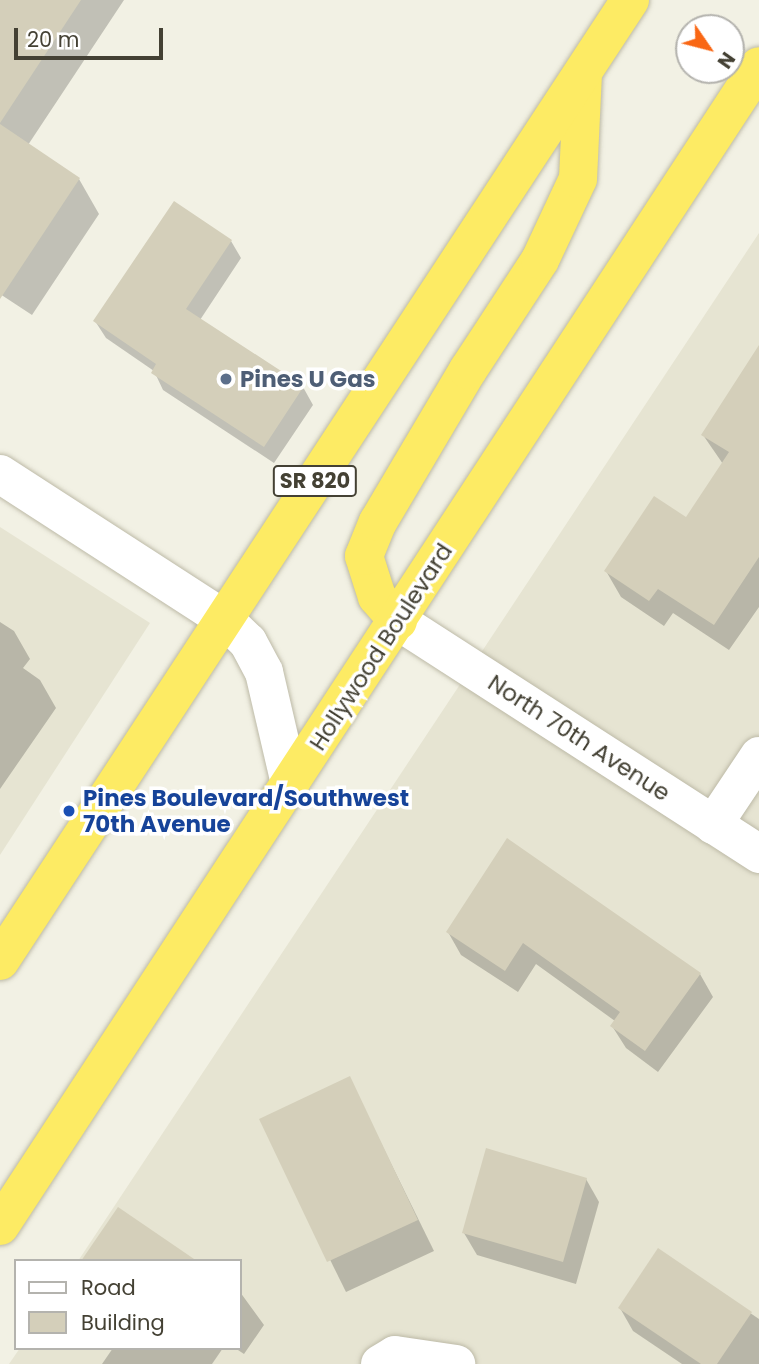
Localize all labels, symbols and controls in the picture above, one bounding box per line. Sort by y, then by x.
scale bar [18,14,166,58]
north arrow [675,14,745,84]
text: 20 m [27,25,80,54]
text: N [711,47,741,74]
place label: Pines U Gas [240,365,376,393]
marker: Pines U Gas [218,371,234,387]
road number: SR 820 [271,463,359,498]
street label: Hollywood Boulevard [304,538,458,756]
street label: North 70th Avenue [483,669,675,807]
place label: Pines Boulevard/Southwest 70th Avenue [83,784,409,838]
marker: Pines Boulevard/Southwest 70th Avenue [61,803,77,819]
legend [14,1259,242,1350]
text: Road [81,1273,136,1302]
text: Building [81,1308,165,1337]

